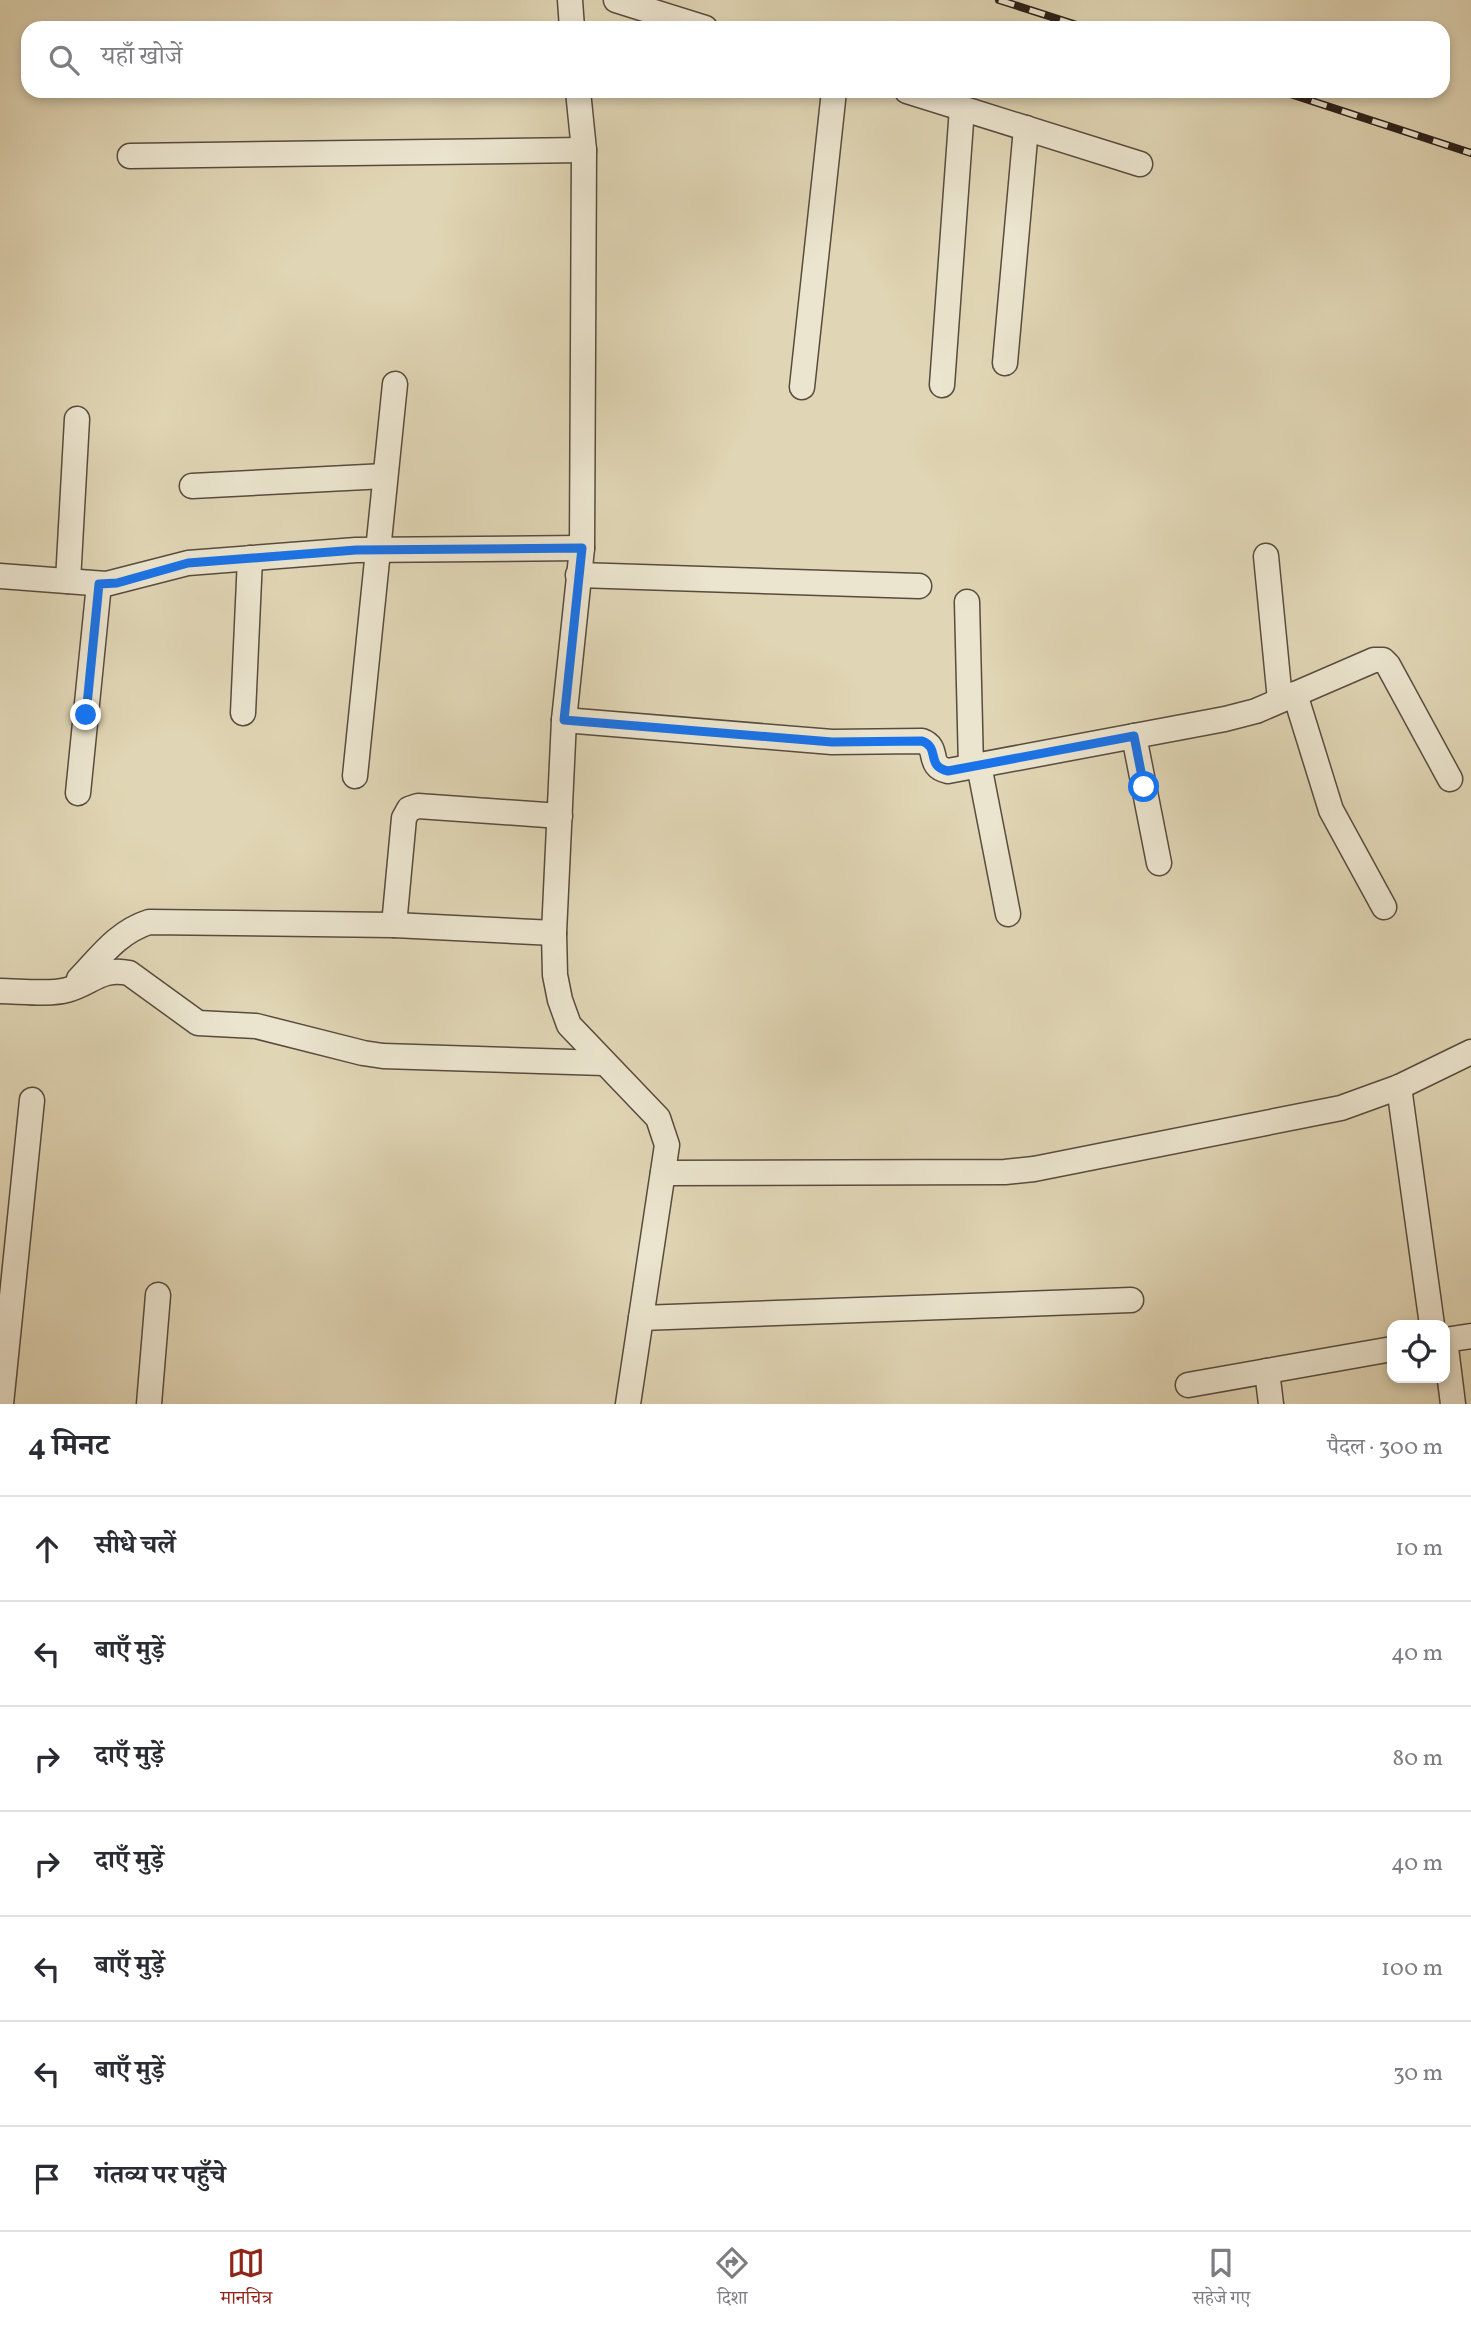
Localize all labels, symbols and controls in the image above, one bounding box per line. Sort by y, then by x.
search box [21,21,1450,98]
text: यहाँ खोजें [101,39,182,75]
icon: search [45,41,83,79]
route end [70,699,101,730]
route start [1128,771,1159,802]
map controls [1387,1320,1450,1383]
button: locate [1387,1320,1450,1383]
text: 4 मिनट [28,1426,109,1468]
text: पैदल · 300 m [1327,1432,1443,1464]
text: सीधे चलें [95,1528,176,1564]
icon: ahead [28,1530,66,1568]
text: 10 m [1395,1533,1443,1565]
text: बाएँ मुड़ें [95,1633,165,1669]
icon: left [28,1635,66,1673]
text: 40 m [1391,1638,1443,1670]
text: दाएँ मुड़ें [95,1738,164,1774]
icon: right [28,1740,66,1778]
text: 80 m [1393,1743,1443,1775]
text: दाएँ मुड़ें [95,1843,164,1879]
icon: right [28,1845,66,1883]
text: 40 m [1391,1848,1443,1880]
text: बाएँ मुड़ें [95,1948,165,1984]
icon: left [28,1950,66,1988]
text: 100 m [1381,1953,1443,1985]
text: बाएँ मुड़ें [95,2053,165,2089]
icon: left [28,2055,66,2093]
text: 30 m [1393,2058,1443,2090]
text: गंतव्य पर पहुँचे [95,2158,226,2194]
icon: arrive [28,2160,66,2198]
tab: मानचित्र [221,2244,272,2316]
tab: दिशा [713,2244,751,2316]
tab: सहेजे गए [1193,2244,1250,2316]

